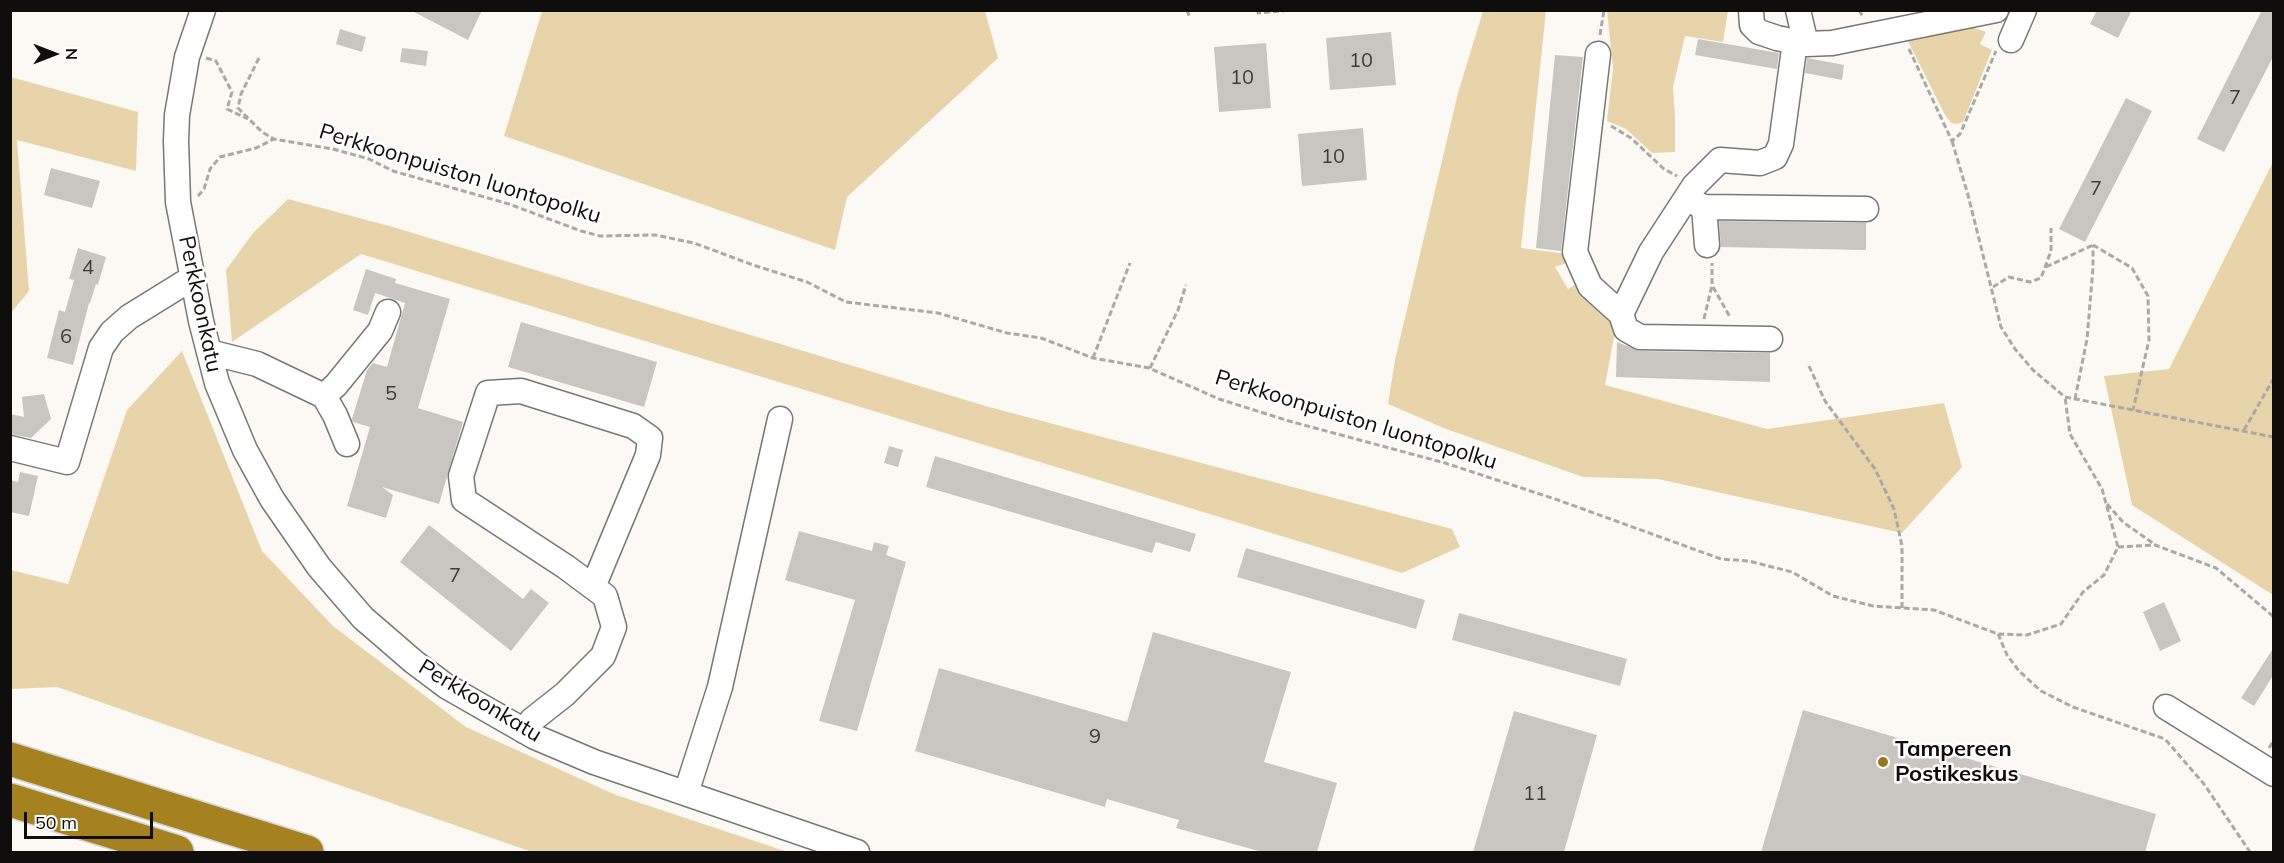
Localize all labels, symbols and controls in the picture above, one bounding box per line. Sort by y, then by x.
north arrow [24,24,84,84]
text: N [62,48,82,60]
house number: 10 [1349,49,1373,73]
house number: 10 [1230,66,1254,90]
house number: 7 [2229,86,2241,110]
street label: Perkkoonpuiston luontopolku [316,118,604,230]
house number: 10 [1321,145,1345,169]
house number: 7 [2090,177,2102,201]
street label: Perkkoonkatu [173,233,227,375]
house number: 4 [82,256,94,280]
house number: 6 [60,325,72,349]
street label: Perkkoonpuiston luontopolku [1212,364,1500,476]
house number: 5 [385,382,397,406]
house number: 7 [449,564,461,588]
street label: Perkkoonkatu [414,654,546,748]
house number: 9 [1089,725,1101,749]
place label: Tampereen Postikeskus [1895,736,2018,788]
marker: Tampereen Postikeskus [1876,755,1890,769]
house number: 11 [1523,782,1547,806]
scale bar [27,800,156,838]
text: 50 m [35,811,77,834]

